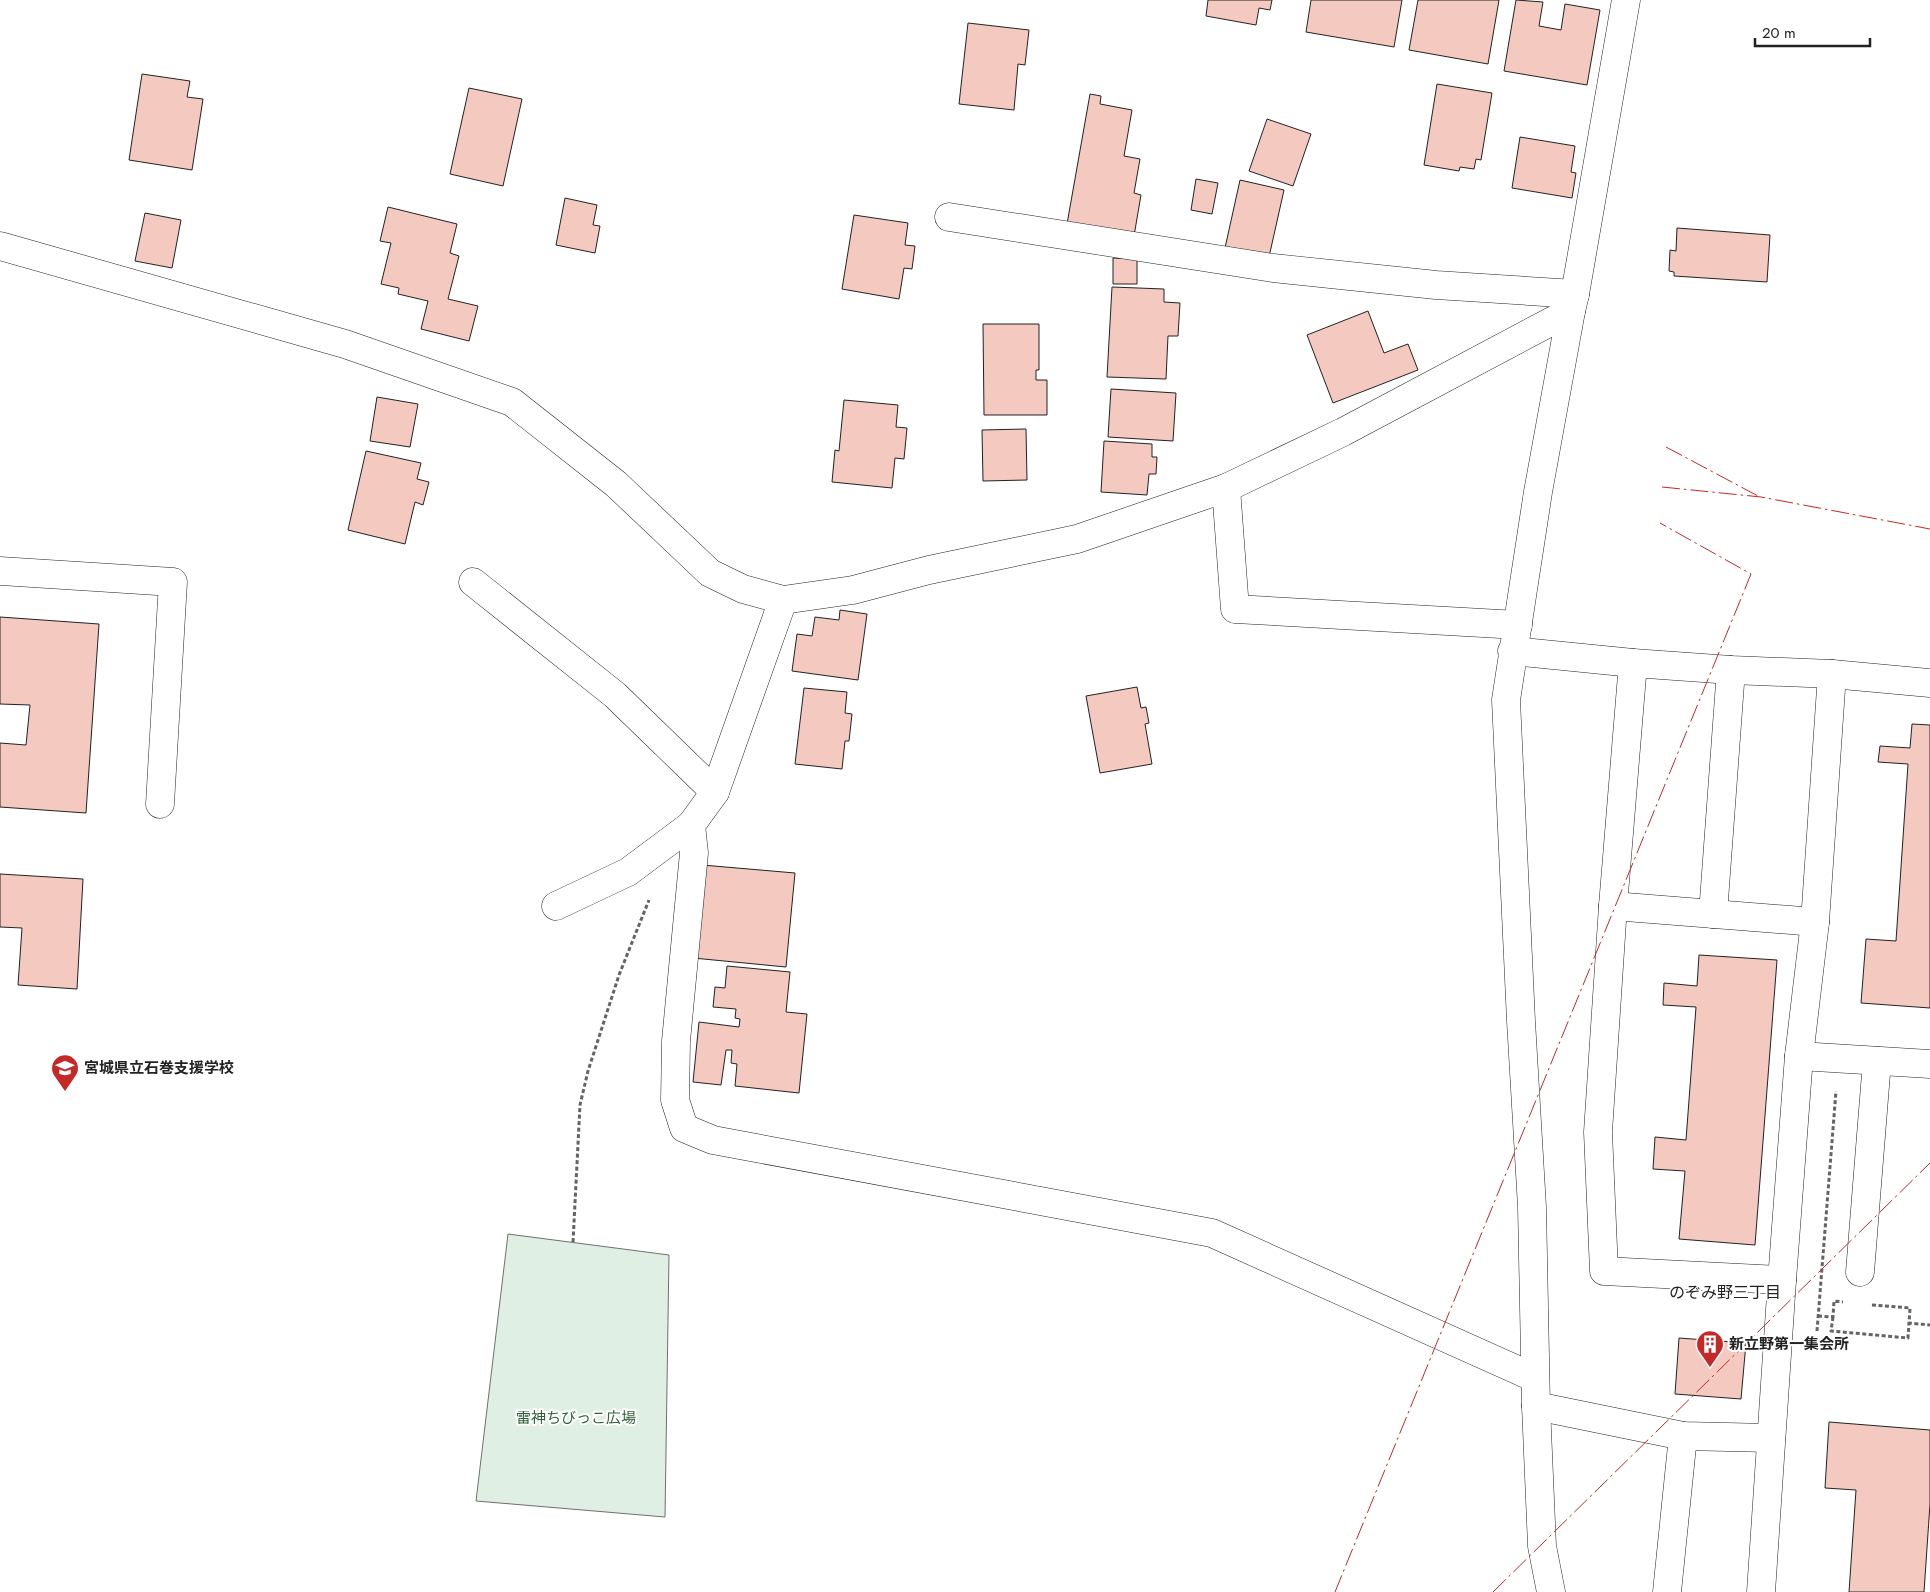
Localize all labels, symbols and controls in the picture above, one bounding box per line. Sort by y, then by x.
scale bar [1755,15,1870,47]
text: 20 m [1762,22,1796,44]
school or university icon: 宮城県立石巻支援学校 [50,1053,80,1092]
place label: 宮城県立石巻支援学校 [84,1057,234,1079]
district label: のぞみ野三丁目 [1669,1281,1781,1304]
building icon: 新立野第一集会所 [1695,1329,1725,1368]
place label: 新立野第一集会所 [1729,1333,1849,1355]
park label: 雷神ちびっこ広場 [516,1407,636,1429]

